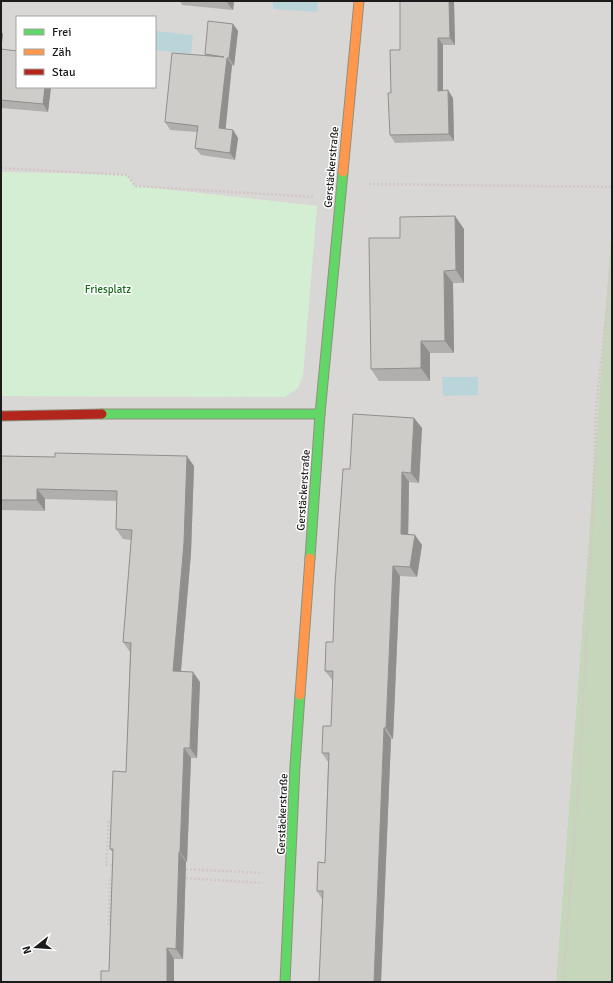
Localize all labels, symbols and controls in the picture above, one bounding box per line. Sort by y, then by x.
legend [16,16,156,88]
text: Frei [52,25,71,40]
text: Zäh [52,45,71,60]
text: Stau [52,65,76,80]
street label: Gerstäckerstraße [321,126,342,208]
park label: Friesplatz [85,283,131,296]
street label: Gerstäckerstraße [294,449,313,531]
street label: Gerstäckerstraße [275,773,290,855]
north arrow [16,927,56,967]
text: N [20,944,34,955]

